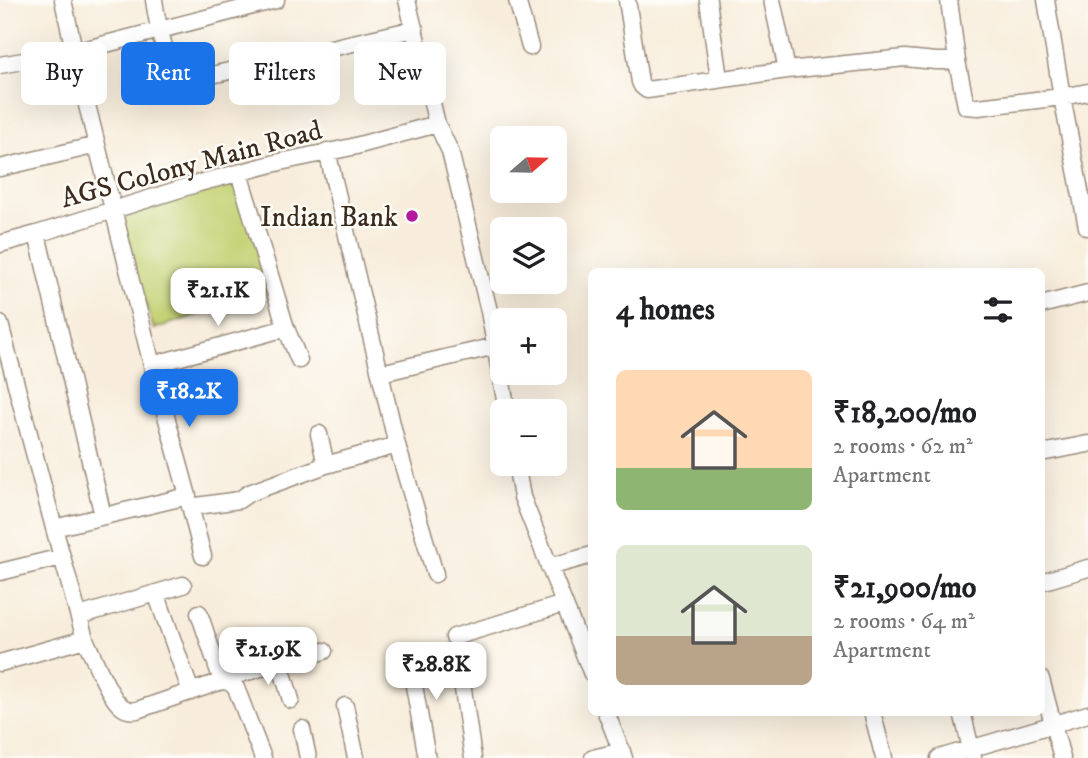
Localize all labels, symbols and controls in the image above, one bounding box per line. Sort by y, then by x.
chip: Buy [21,42,107,105]
chip: Rent [121,42,215,105]
chip: Filters [229,42,340,105]
chip: New [354,42,446,105]
street label: AGS Colony Main Road [57,113,326,216]
north arrow [490,126,567,203]
map controls [490,126,567,476]
place label: Indian Bank [260,200,398,235]
marker: Indian Bank [404,208,420,224]
button: layers [490,217,567,294]
pin: ₹21.1K [161,268,275,328]
text: ₹21.1K [187,276,249,305]
icon: filters [979,291,1017,329]
text: 4 homes [616,292,715,329]
button: + [490,308,567,385]
pin: ₹18.2K [132,370,246,429]
text: ₹18.2K [156,377,222,406]
text: ₹18,200/mo [833,395,977,432]
icon: home [672,398,756,482]
button: − [490,399,567,476]
text: 2 rooms · 62 m² [833,432,973,461]
text: Apartment [833,461,931,490]
text: ₹21,900/mo [833,570,976,607]
icon: home [672,573,756,657]
text: 2 rooms · 64 m² [833,607,975,636]
pin: ₹21.9K [211,628,325,687]
text: ₹21.9K [235,635,301,664]
text: Apartment [833,636,931,665]
pin: ₹28.8K [379,642,493,702]
text: ₹28.8K [401,650,471,679]

